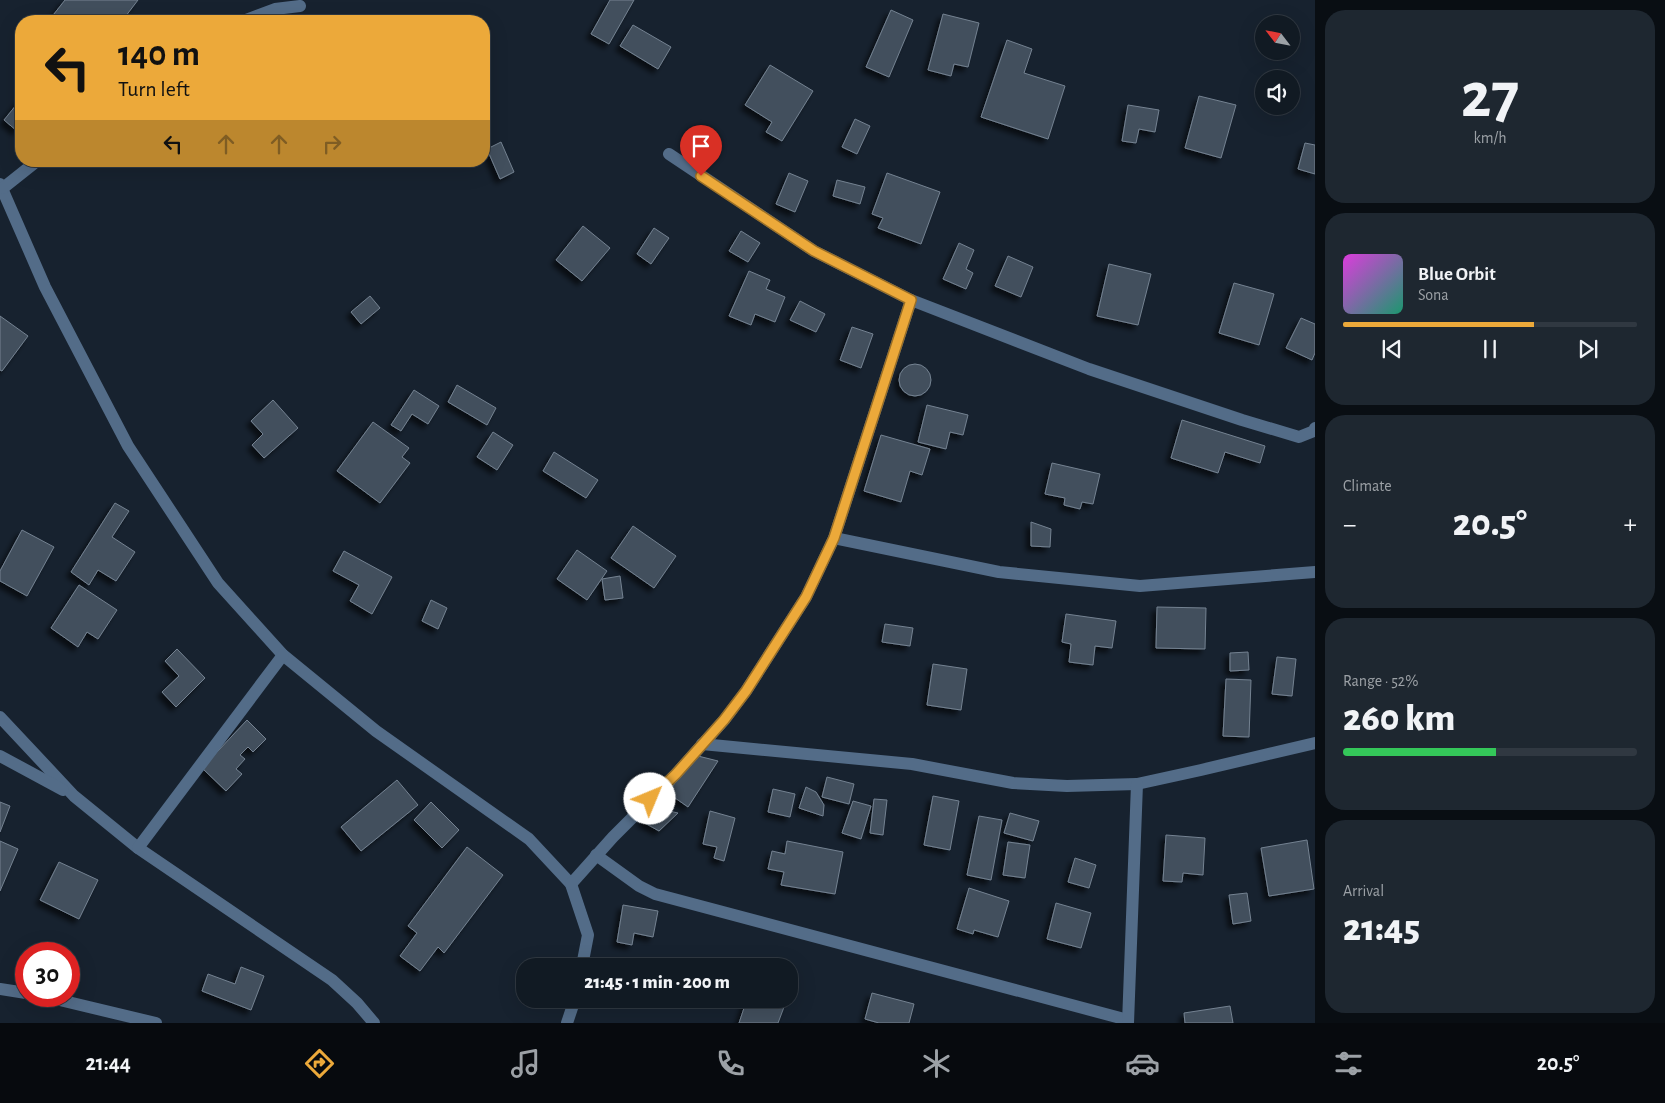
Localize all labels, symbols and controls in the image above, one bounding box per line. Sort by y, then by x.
north arrow [1255,15,1300,60]
map controls [1255,15,1300,115]
icon: left [35,35,100,100]
text: 140 m [118,37,200,72]
text: 27 [1461,64,1519,129]
button: sound [1255,70,1300,115]
text: Turn left [118,78,190,100]
pin [680,125,722,176]
icon: left [159,130,187,158]
icon: ahead [212,130,240,158]
icon: ahead [265,130,293,158]
icon: right [318,130,346,158]
text: km/h [1473,130,1507,146]
icon: arrive [687,132,715,160]
text: Blue Orbit [1418,265,1496,284]
text: Sona [1418,287,1449,303]
icon: previous [1378,335,1406,363]
icon: pause [1476,335,1504,363]
icon: next [1574,335,1602,363]
text: Climate [1343,478,1392,494]
text: 20.5° [1453,505,1527,543]
text: − [1343,511,1356,539]
text: + [1624,511,1637,539]
text: Range · 52% [1343,673,1418,689]
text: 260 km [1343,700,1455,738]
position arrow [623,772,675,824]
text: Arrival [1343,883,1384,899]
text: 21:45 [1343,910,1420,948]
speed limit sign: 30 [15,942,80,1007]
text: 21:45 · 1 min · 200 m [584,973,730,992]
icon: directions [302,1046,337,1081]
icon: music [508,1046,543,1081]
icon: phone [713,1046,748,1081]
icon: climate [919,1046,954,1081]
icon: car [1125,1046,1160,1081]
icon: filters [1331,1046,1366,1081]
text: 21:44 [85,1052,131,1074]
text: 20.5° [1537,1052,1579,1074]

